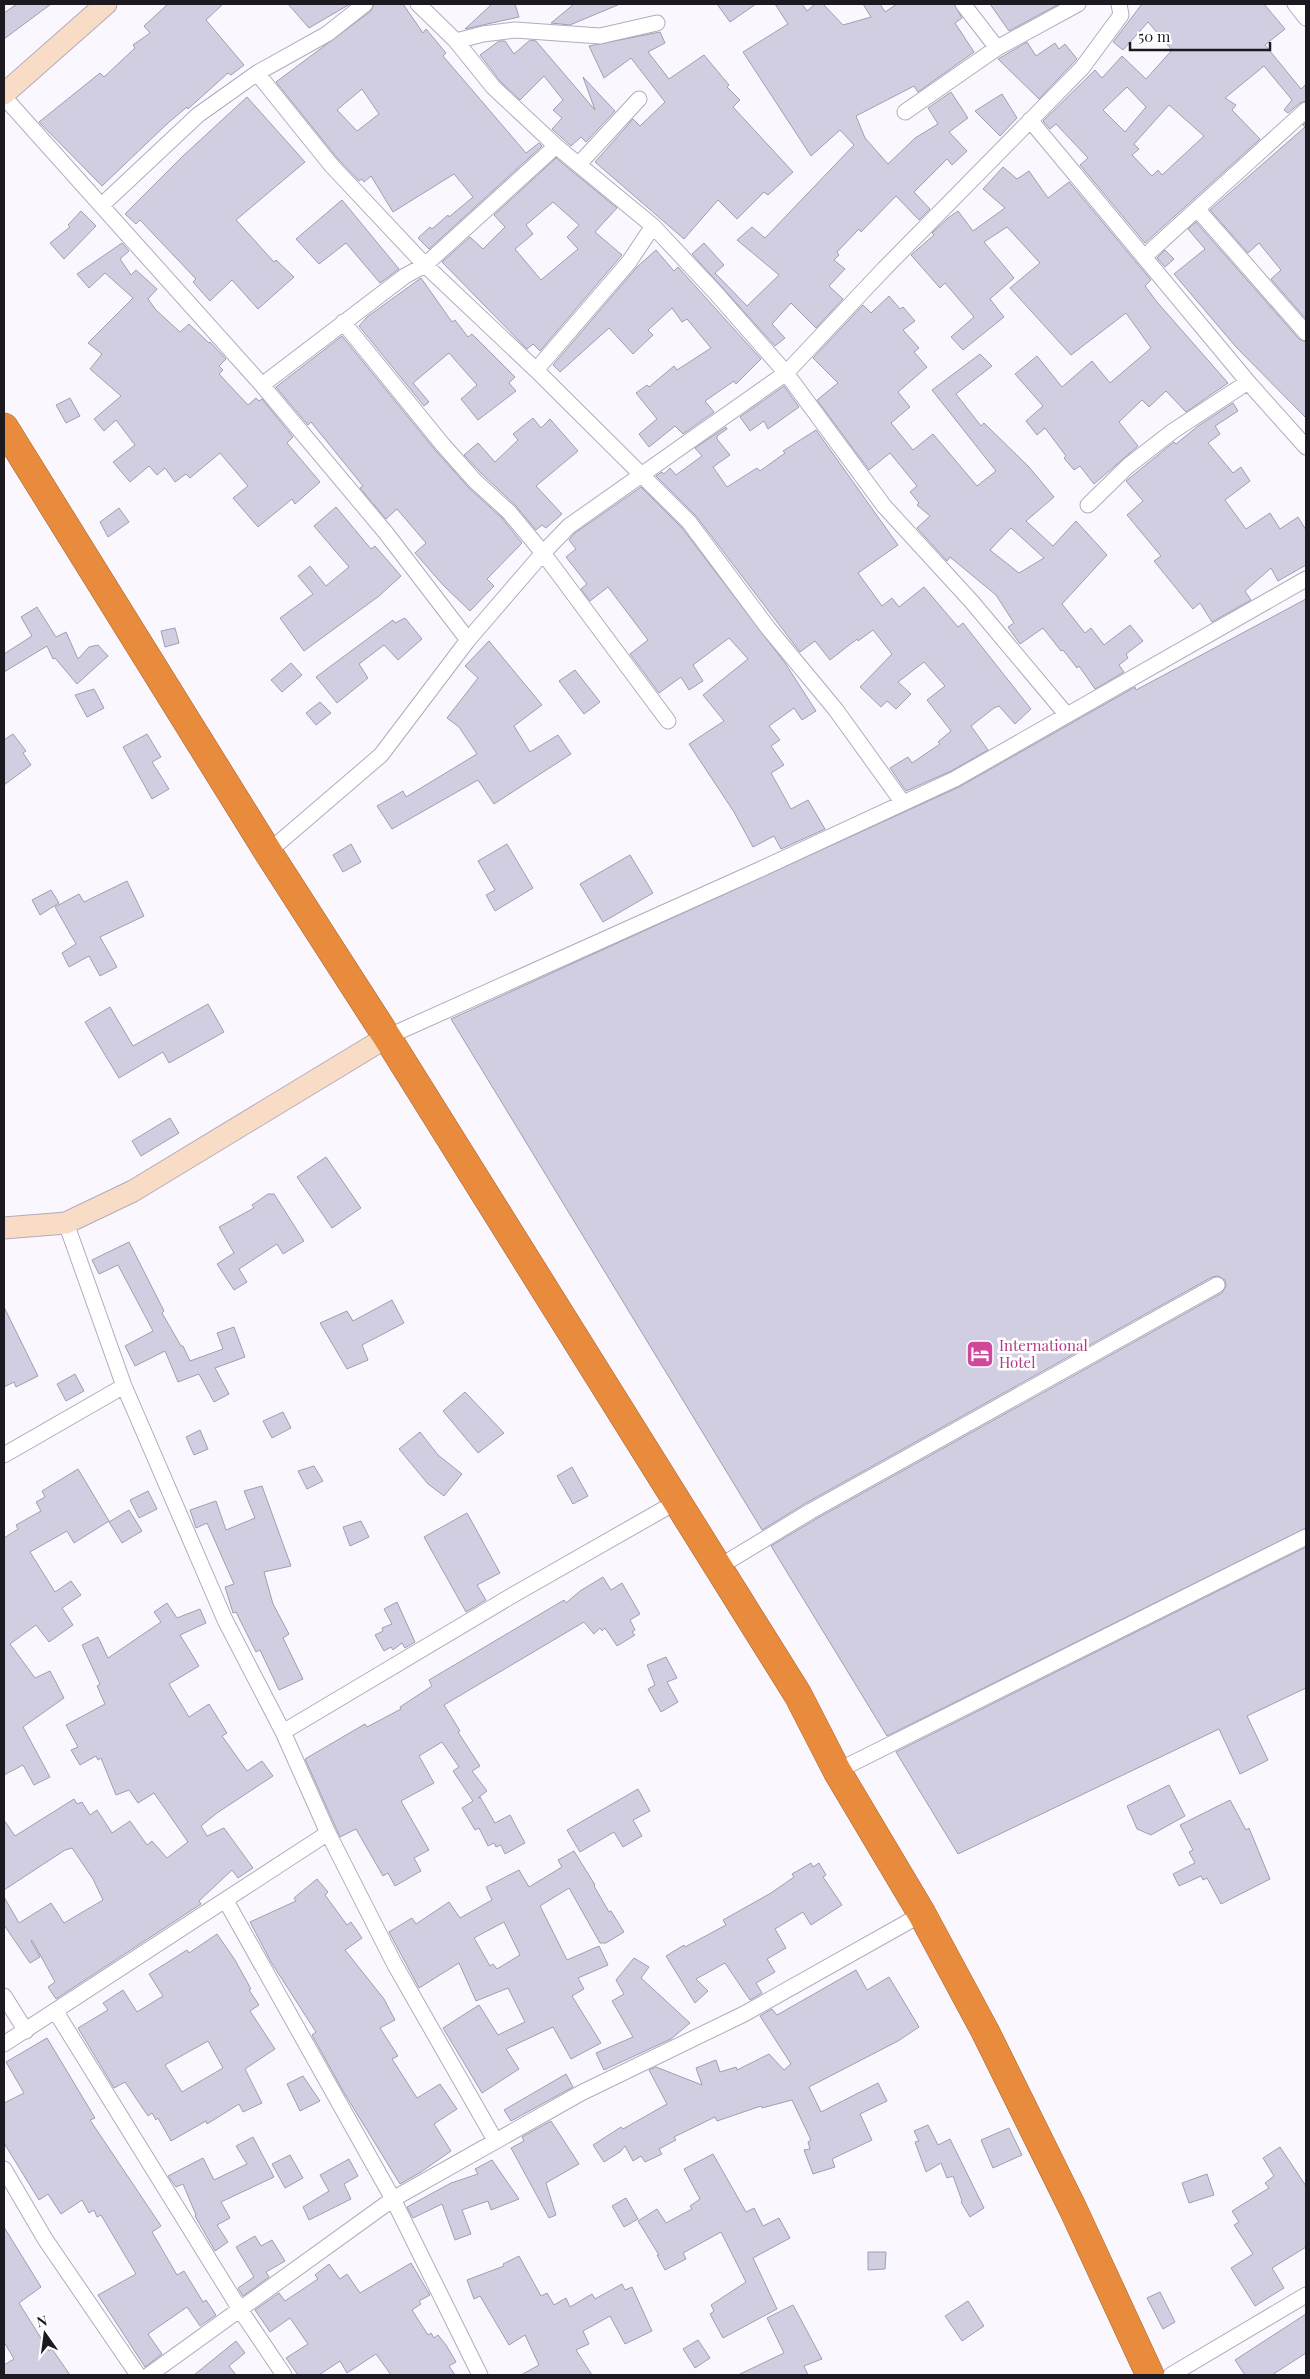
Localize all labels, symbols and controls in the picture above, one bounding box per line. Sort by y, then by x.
scale bar [1130,20,1270,52]
text: 50 m [1138,26,1171,46]
place label: International Hotel [999,1335,1088,1372]
hotel icon: International Hotel [965,1339,995,1369]
north arrow [20,2309,70,2359]
text: N [35,2310,49,2331]

